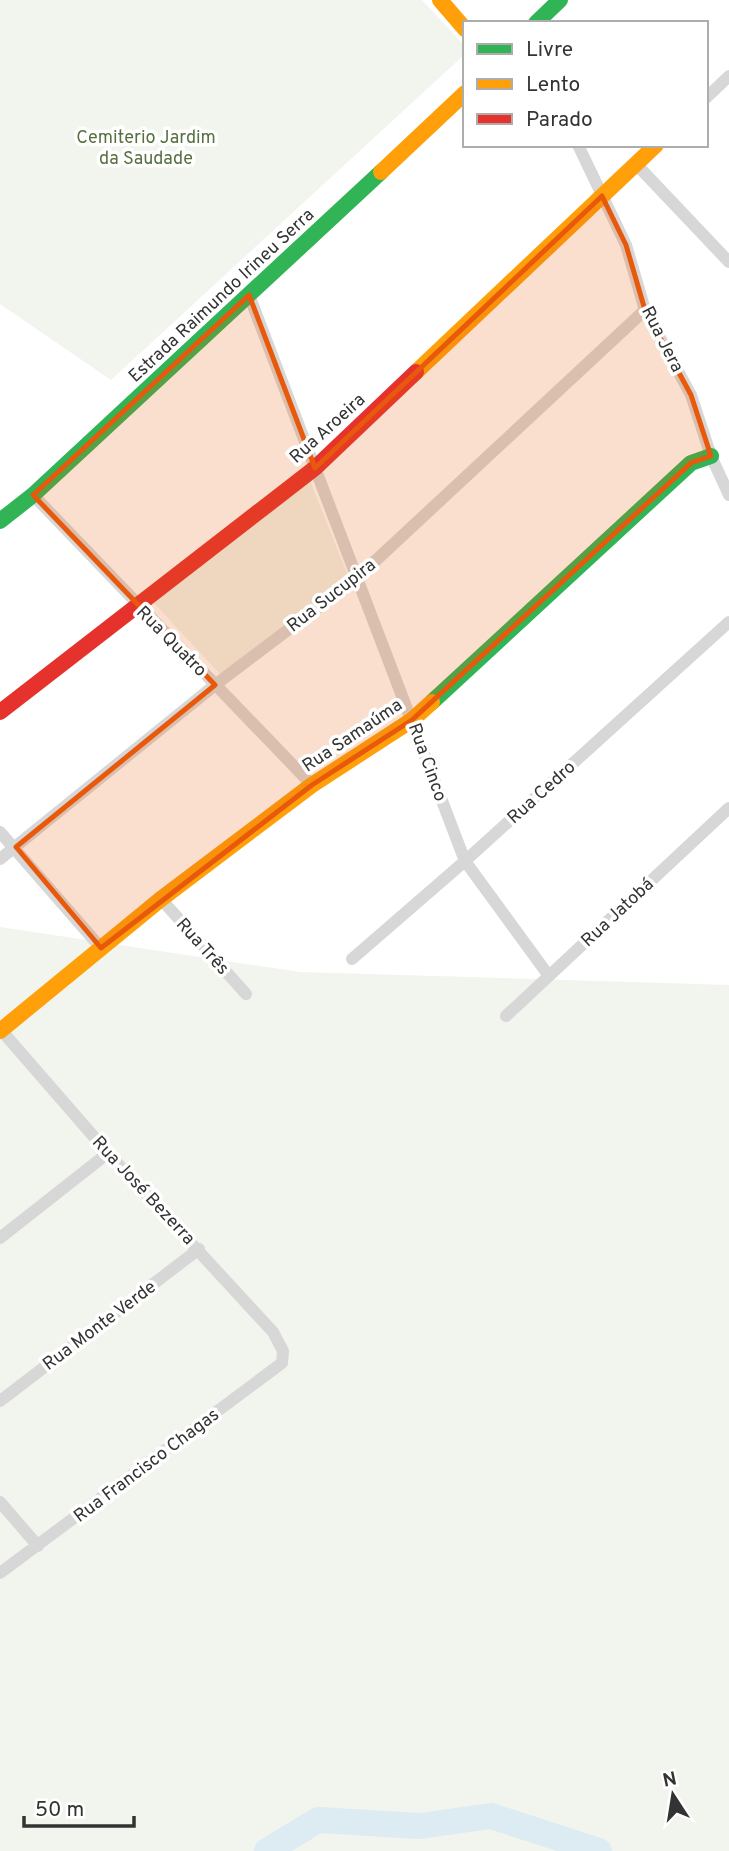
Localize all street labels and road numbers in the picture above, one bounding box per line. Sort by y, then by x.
street label: Estrada Raimundo Irineu Serra [124,204,320,388]
street label: Rua Jera [635,303,688,377]
street label: Rua Aroeira [285,389,371,469]
street label: Rua Sucupira [283,554,381,638]
street label: Rua Quatro [131,602,211,682]
street label: Rua Samaúma [298,694,407,778]
street label: Rua Cinco [402,720,451,805]
street label: Rua Cedro [503,756,581,830]
street label: Rua Jatobá [577,874,659,953]
street label: Rua Três [170,914,234,980]
street label: Rua José Bezerra [86,1132,199,1250]
street label: Rua Monte Verde [39,1276,161,1376]
street label: Rua Francisco Chagas [70,1404,224,1528]

